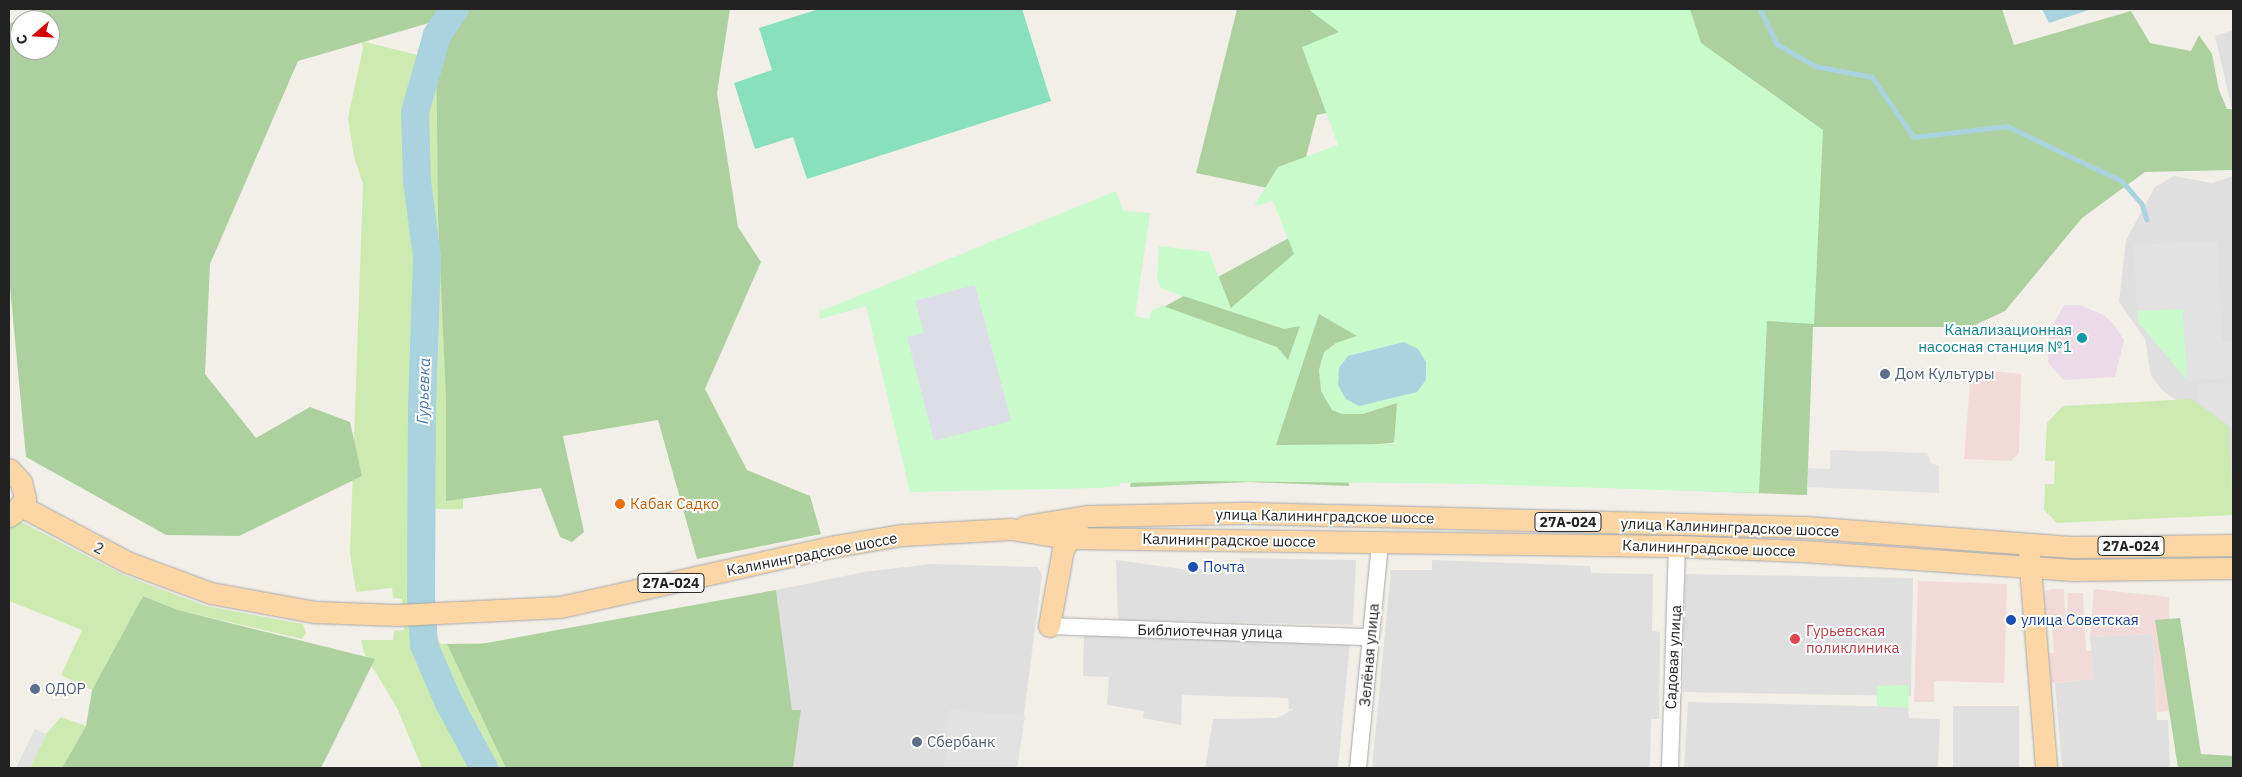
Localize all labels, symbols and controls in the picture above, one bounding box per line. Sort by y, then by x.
north arrow [10,10,60,60]
text: С [12,32,32,47]
place label: Канализационная насосная станция №1 [1918,320,2072,355]
marker: Канализационная насосная станция №1 [2076,332,2088,344]
water label: Гурьевка [412,358,434,424]
place label: Дом Культуры [1895,365,1995,383]
marker: Дом Культуры [1879,368,1891,380]
place label: Кабак Садко [630,495,719,513]
marker: Кабак Садко [614,498,626,510]
street label: улица Калининградское шоссе [1216,505,1434,527]
road number: 27А-024 [1534,511,1602,534]
street label: улица Калининградское шоссе [1620,514,1840,540]
street label: Калининградское шоссе [725,529,899,579]
street label: Калининградское шоссе [1142,529,1316,551]
road number: 27А-024 [2097,534,2165,558]
street label: Калининградское шоссе [1622,536,1796,560]
street label: 2 [91,538,107,558]
place label: Почта [1203,558,1245,576]
marker: Почта [1187,561,1199,573]
road number: 27А-024 [637,572,705,594]
street label: Зелёная улица [1356,603,1382,707]
street label: Садовая улица [1661,604,1685,710]
place label: улица Советская [2021,611,2139,629]
marker: улица Советская [2005,614,2017,626]
street label: Библиотечная улица [1137,621,1283,641]
place label: Гурьевская поликлиника [1806,621,1900,656]
marker: Гурьевская поликлиника [1788,632,1802,646]
place label: ОДОР [45,680,86,698]
marker: ОДОР [29,683,41,695]
place label: Сбербанк [927,733,995,751]
marker: Сбербанк [911,736,923,748]

